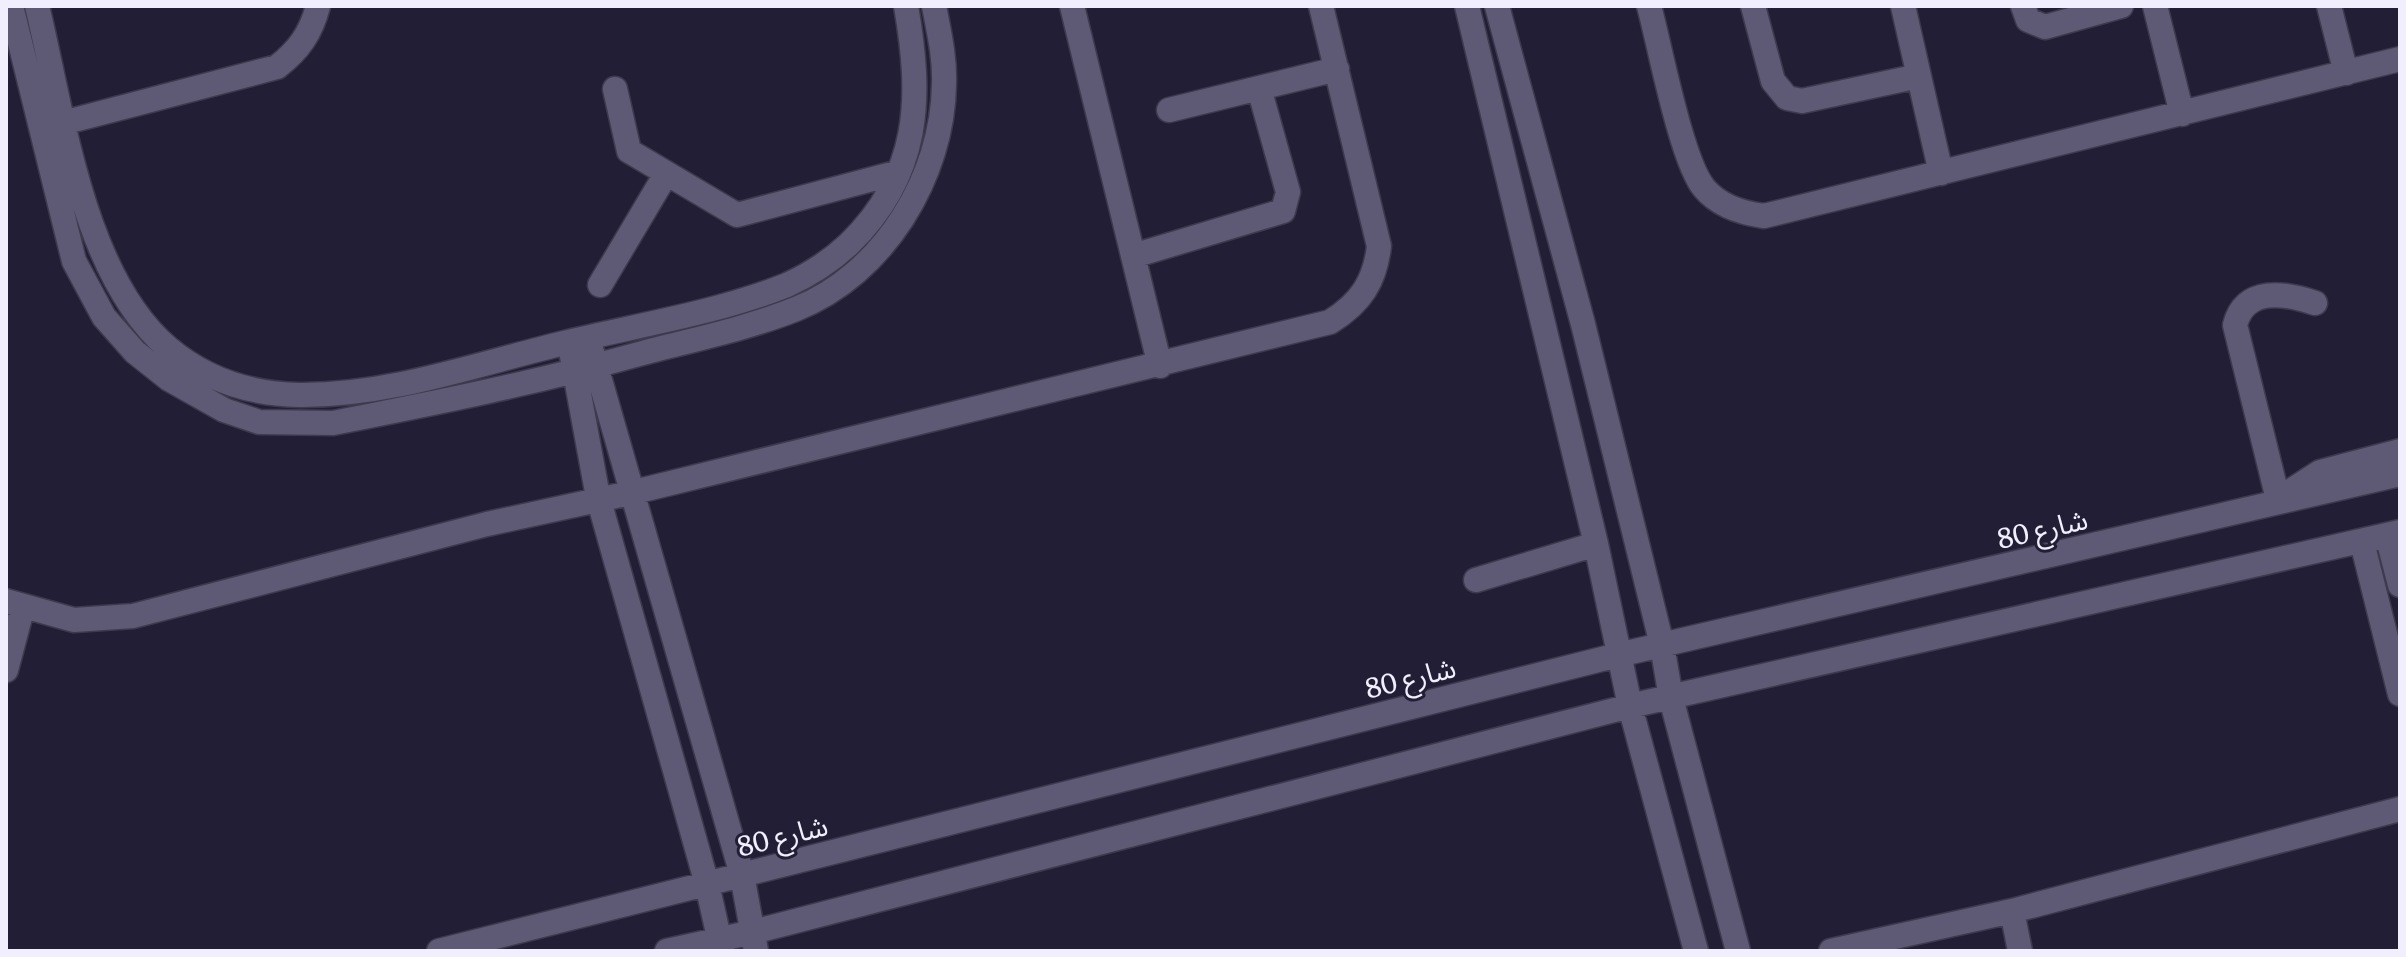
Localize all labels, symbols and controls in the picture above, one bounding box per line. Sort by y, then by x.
street label: شارع 80 [1993,496,2092,560]
street label: شارع 80 [1360,645,1460,709]
street label: شارع 80 [732,803,832,867]

